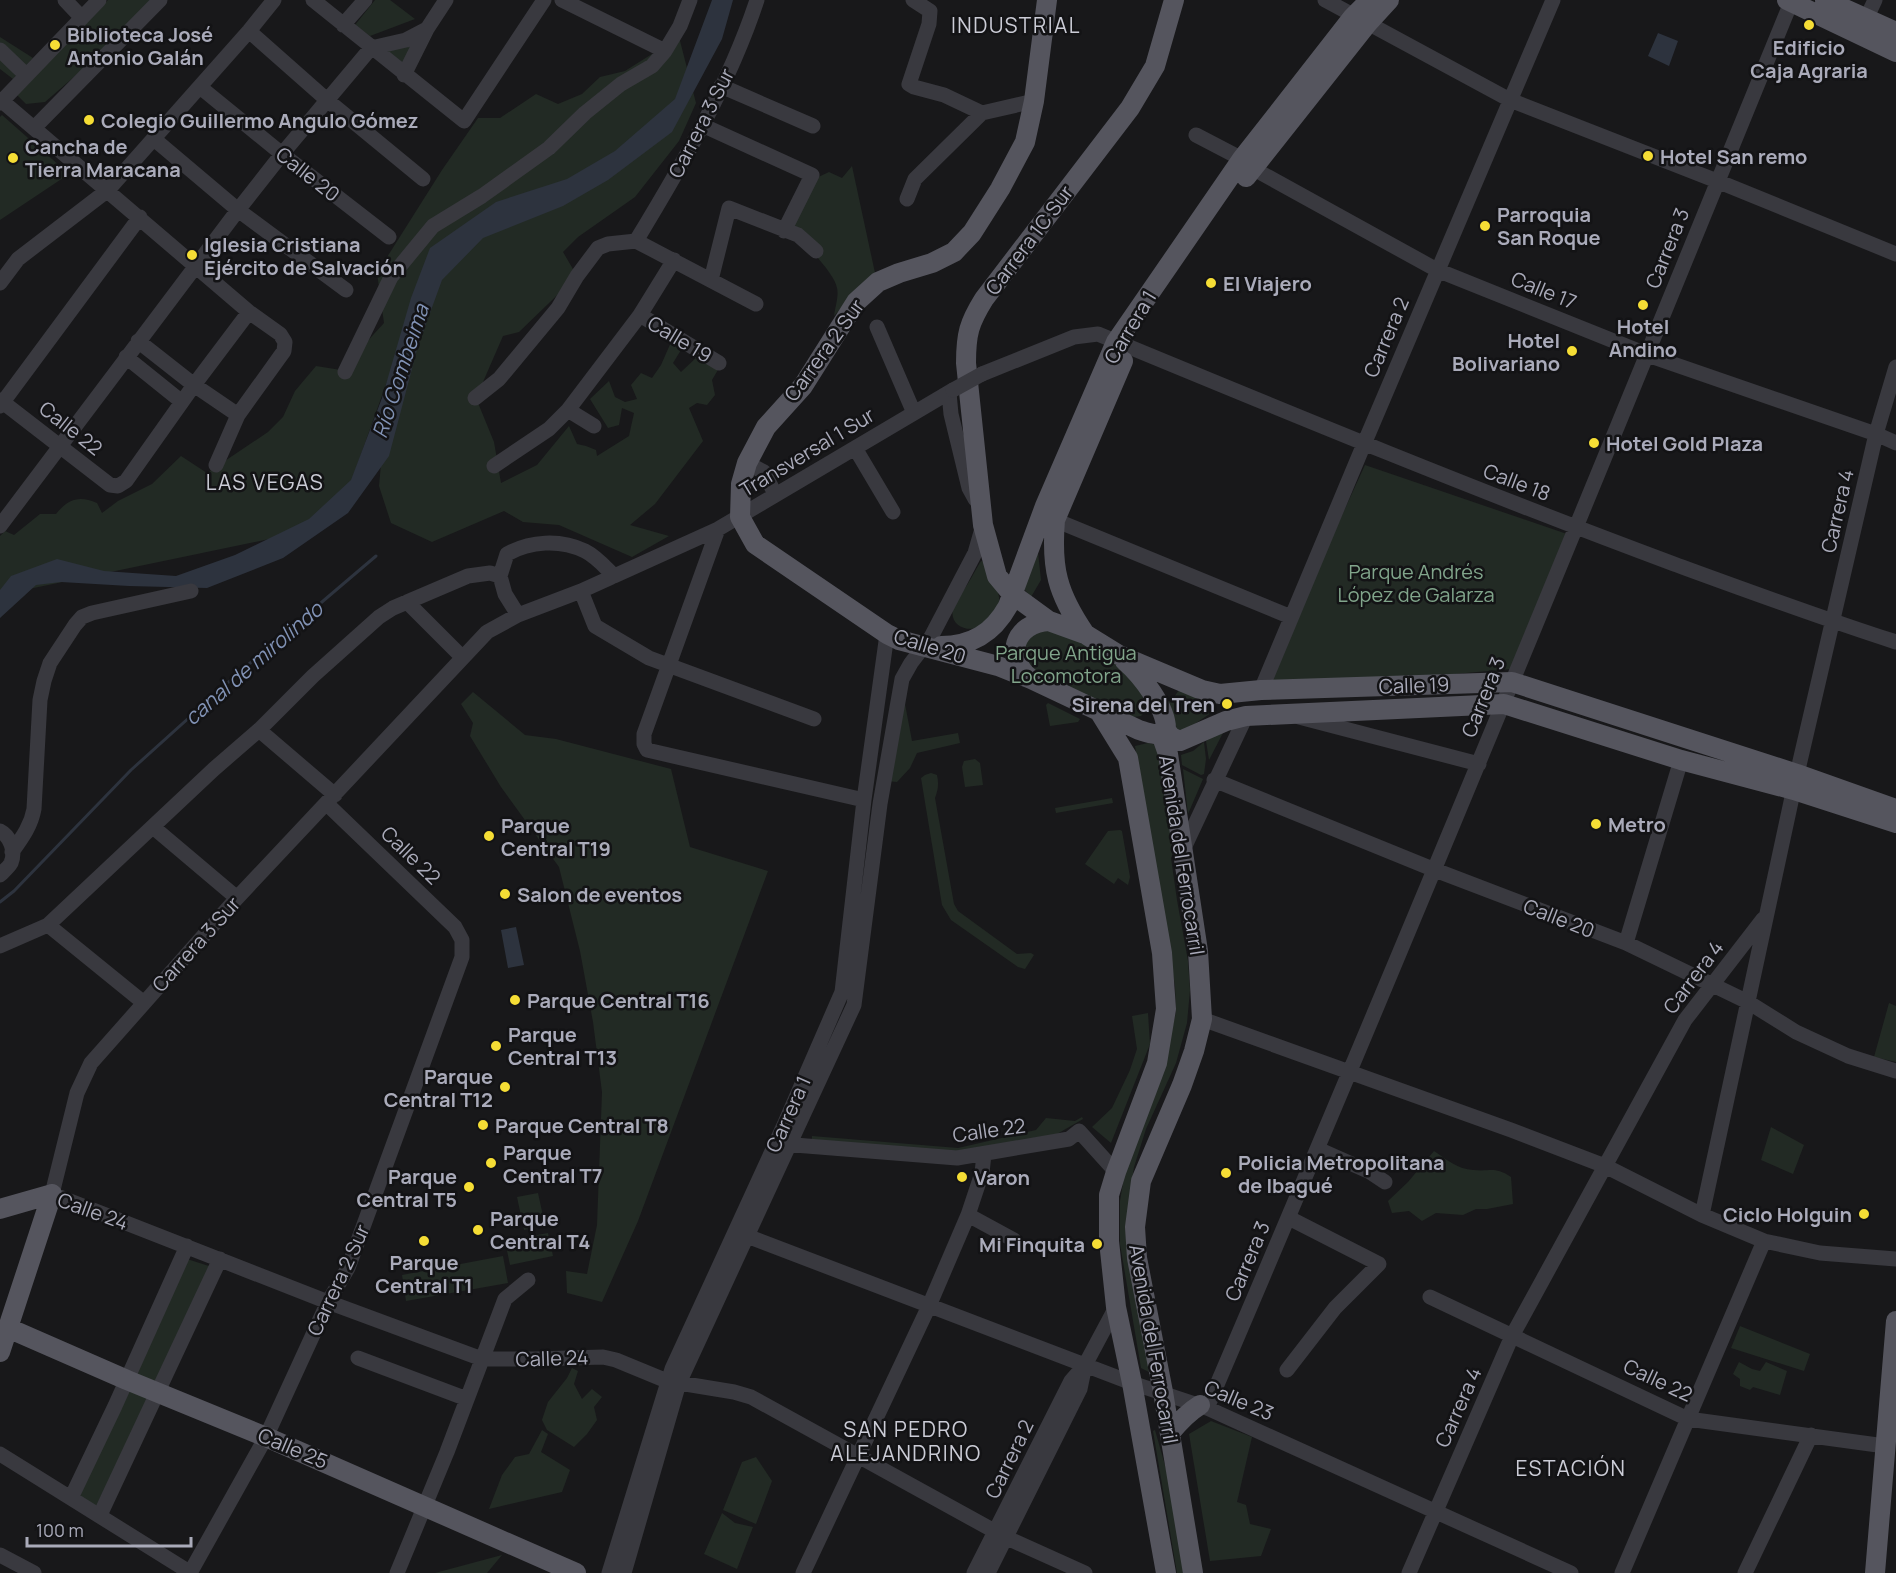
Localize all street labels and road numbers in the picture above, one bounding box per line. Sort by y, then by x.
street label: Carrera 3 Sur [662,64,740,182]
street label: Calle 20 [271,141,345,207]
street label: Carrera 1C Sur [979,180,1079,300]
street label: Carrera 3 [1639,204,1695,292]
street label: Calle 17 [1507,265,1581,315]
street label: Carrera 1 [1098,285,1162,369]
street label: Carrera 2 Sur [778,293,870,407]
street label: Carrera 2 [1357,293,1415,381]
street label: Calle 19 [643,309,717,369]
street label: Calle 22 [34,395,108,461]
street label: Transversal 1 Sur [735,401,879,503]
street label: Calle 18 [1480,457,1554,507]
street label: Carrera 4 [1814,467,1860,555]
street label: Calle 20 [891,622,969,670]
street label: Carrera 3 [1455,653,1511,741]
street label: Calle 19 [1378,670,1450,700]
street label: Avenida del Ferrocarril [1153,753,1211,957]
street label: Calle 22 [375,820,447,890]
street label: Carrera 3 Sur [146,890,246,998]
street label: Calle 20 [1520,892,1598,944]
street label: Carrera 4 [1657,935,1729,1019]
street label: Carrera 1 [759,1071,817,1157]
street label: Calle 22 [951,1112,1027,1148]
street label: Calle 24 [54,1186,132,1236]
street label: Carrera 3 [1218,1217,1276,1305]
street label: Carrera 2 Sur [300,1220,376,1340]
street label: Avenida del Ferrocarril [1123,1242,1185,1446]
street label: Calle 24 [515,1343,589,1373]
street label: Calle 22 [1619,1352,1697,1408]
street label: Carrera 4 [1428,1363,1488,1451]
street label: Calle 23 [1200,1373,1278,1427]
street label: Carrera 2 [978,1415,1040,1503]
street label: Calle 25 [254,1421,332,1475]

